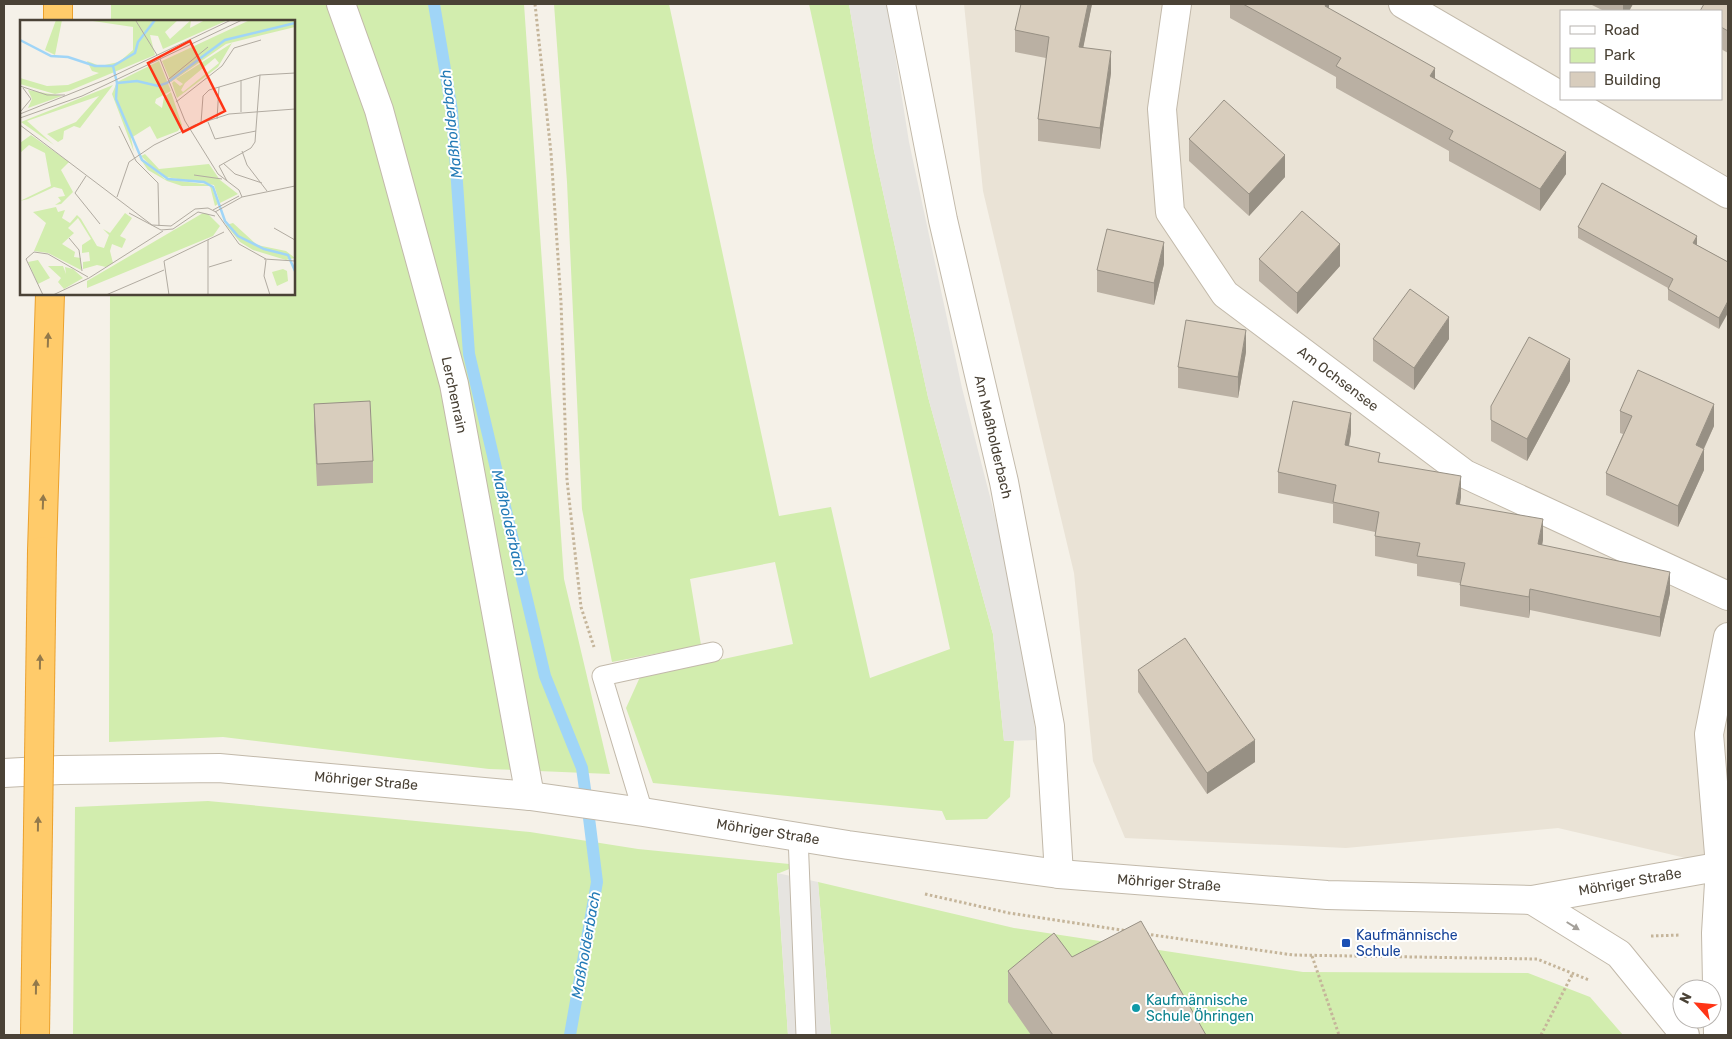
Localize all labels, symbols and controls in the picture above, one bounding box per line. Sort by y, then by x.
legend [1560,10,1722,100]
inset map [20,20,295,295]
text: Road [1604,21,1640,39]
text: Park [1604,46,1635,64]
water label: Maßholderbach [436,69,466,179]
text: Building [1604,71,1661,89]
one-way arrow [44,331,52,347]
street label: Am Ochsensee [1294,343,1382,415]
street label: Lerchenrain [438,355,470,435]
street label: Am Maßholderbach [971,374,1015,500]
water label: Maßholderbach [488,468,530,578]
one-way arrow [40,494,48,510]
one-way arrow [36,653,44,669]
street label: Möhriger Straße [313,768,419,794]
street label: Möhriger Straße [715,815,821,849]
one-way arrow [34,816,42,832]
street label: Möhriger Straße [1577,865,1683,899]
street label: Möhriger Straße [1116,871,1222,895]
water label: Maßholderbach [568,890,604,1000]
one-way arrow [1567,921,1580,930]
place label: Kaufmännische Schule [1356,927,1458,960]
marker: Kaufmännische Schule [1340,937,1352,949]
one-way arrow [32,978,40,994]
north arrow [1672,979,1722,1029]
text: N [1676,990,1696,1007]
place label: Kaufmännische Schule Öhringen [1146,992,1254,1025]
marker: Kaufmännische Schule Öhringen [1130,1002,1142,1014]

